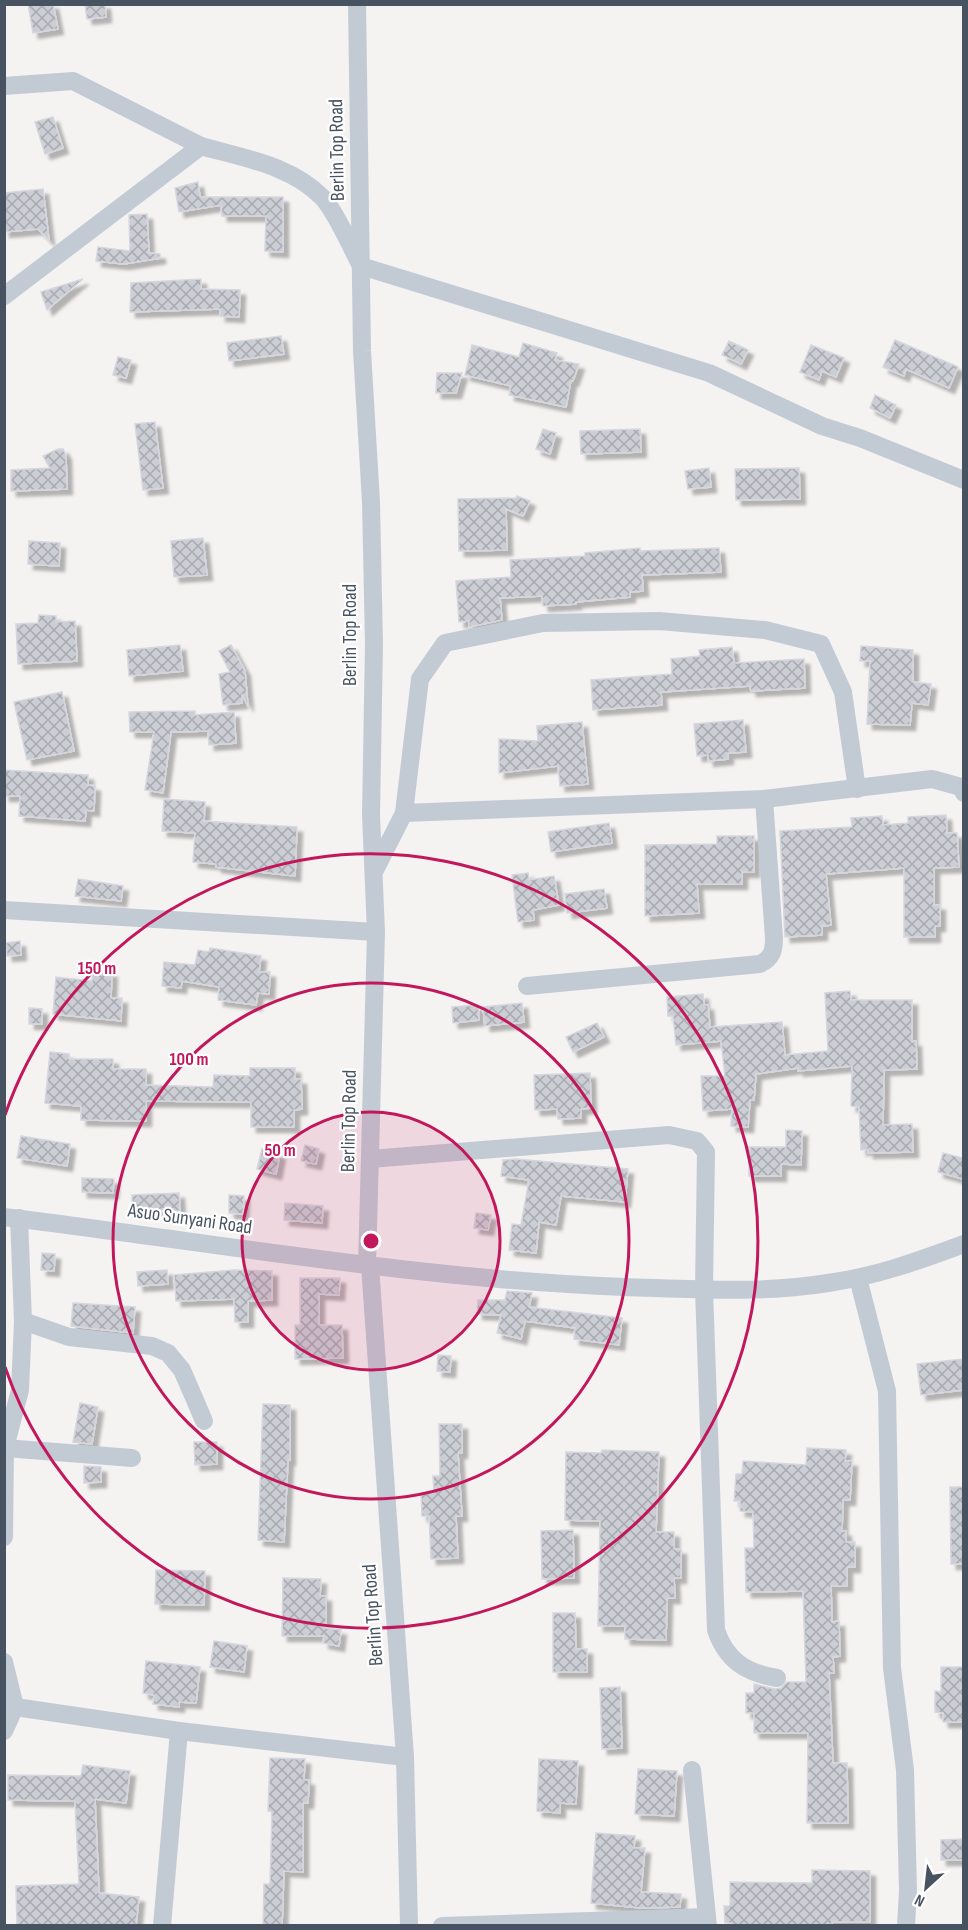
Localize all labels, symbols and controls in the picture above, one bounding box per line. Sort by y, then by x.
street label: Berlin Top Road [324,99,350,201]
street label: Berlin Top Road [338,584,362,686]
text: 150 m [78,958,116,979]
text: 100 m [170,1049,209,1070]
street label: Berlin Top Road [336,1070,362,1172]
text: 50 m [264,1140,296,1161]
street label: Asuo Sunyani Road [125,1198,254,1240]
centre of rings [361,1231,381,1251]
street label: Berlin Top Road [357,1563,389,1667]
north arrow [896,1858,956,1918]
text: N [912,1890,928,1910]

